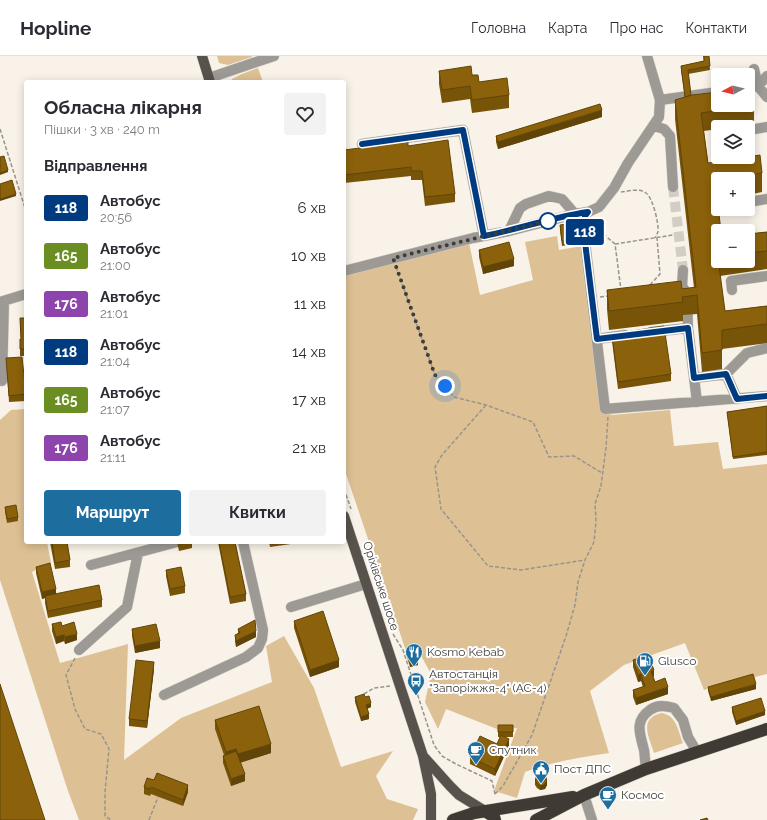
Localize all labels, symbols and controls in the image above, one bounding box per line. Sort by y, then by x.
text: Hopline [20,17,91,39]
text: Головна [471,20,526,36]
text: Карта [548,20,588,36]
text: Про нас [610,20,664,36]
text: Контакти [686,20,747,36]
north arrow [711,68,755,112]
map controls [711,68,755,268]
button: heart [284,93,326,135]
text: Обласна лікарня [44,96,202,118]
button: layers [711,120,755,164]
text: Пішки · 3 хв · 240 m [44,122,160,137]
text: Відправлення [44,157,147,175]
button: + [711,172,755,216]
text: Автобус [100,192,161,210]
text: 6 хв [298,199,326,217]
text: 118 [55,200,77,216]
text: 20:56 [100,210,132,225]
unlabelled marker [539,212,557,230]
line badge: 118 [562,219,608,245]
text: 118 [574,224,596,240]
button: − [711,224,755,268]
text: Автобус [100,240,161,258]
text: 10 хв [291,247,326,265]
text: 165 [54,248,78,264]
text: 21:00 [100,258,131,273]
text: Автобус [100,288,161,306]
text: 11 хв [294,295,326,313]
text: 176 [54,296,78,312]
text: 21:01 [100,306,128,321]
text: Автобус [100,336,161,354]
text: 14 хв [292,343,326,361]
text: 118 [55,344,77,360]
text: 21:04 [100,354,130,369]
your location [435,376,455,396]
text: Автобус [100,384,161,402]
text: 17 хв [292,391,326,409]
text: 165 [54,392,78,408]
text: 21:07 [100,402,130,417]
text: Автобус [100,432,161,450]
text: 21 хв [292,439,326,457]
text: 176 [54,440,78,456]
text: 21:11 [100,450,126,465]
button: Маршрут [44,490,181,536]
button: Квитки [189,490,326,536]
street label: Оріхівське шосе [360,540,402,632]
restaurant icon: Kosmo Kebab [404,642,424,667]
place label: Kosmo Kebab [427,645,504,659]
fuel station icon: Glusco [635,651,655,676]
place label: Glusco [658,654,696,668]
place label: Автостанція "Запоріжжя-4" (АС-4) [429,667,547,695]
bus stop icon: Автостанція "Запоріжжя-4" (АС-4) [406,671,426,696]
cafe icon: Спутник [466,740,486,765]
place label: Спутник [489,743,537,757]
public building icon: Пост ДПС [531,759,551,784]
place label: Пост ДПС [554,762,611,776]
cafe icon: Космос [598,785,618,810]
place label: Космос [621,788,665,802]

